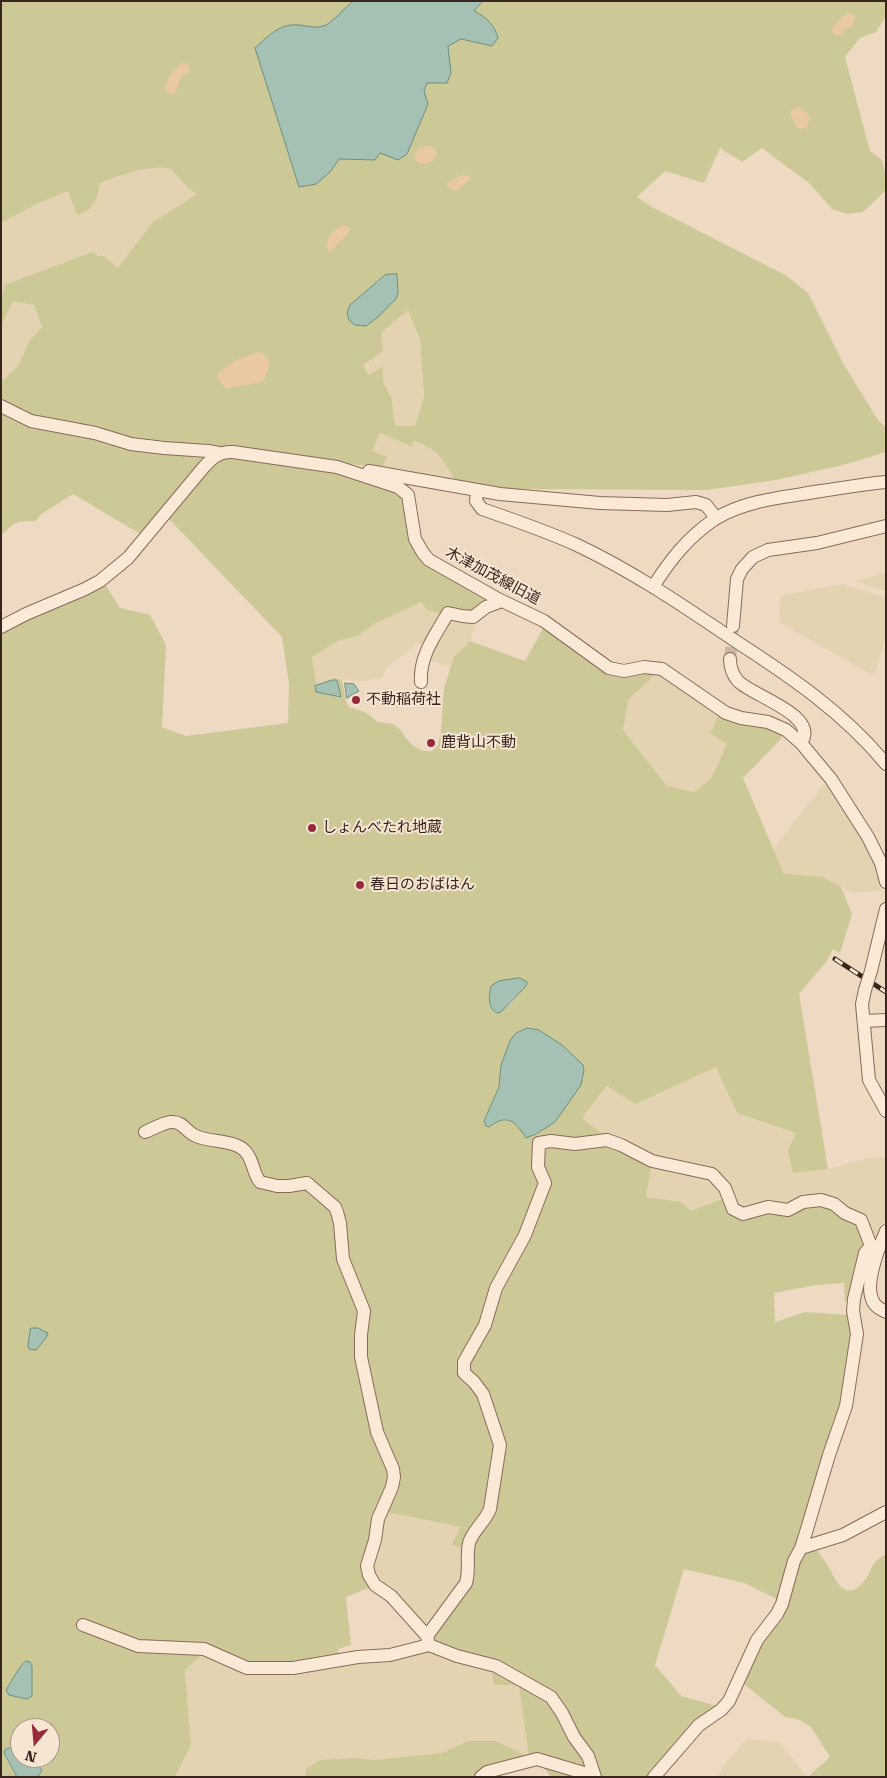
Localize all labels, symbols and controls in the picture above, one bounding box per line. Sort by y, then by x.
street label: 木津加茂線旧道 [442,543,544,609]
place label: 不動稲荷社 [366,691,441,709]
marker: 不動稲荷社 [350,694,362,706]
place label: 鹿背山不動 [441,734,516,752]
marker: 鹿背山不動 [425,737,437,749]
place label: しょんべたれ地蔵 [322,819,442,837]
marker: しょんべたれ地蔵 [306,822,318,834]
place label: 春日のおばはん [370,876,475,894]
marker: 春日のおばはん [354,879,366,891]
north arrow [10,1718,60,1768]
text: N [23,1747,38,1766]

